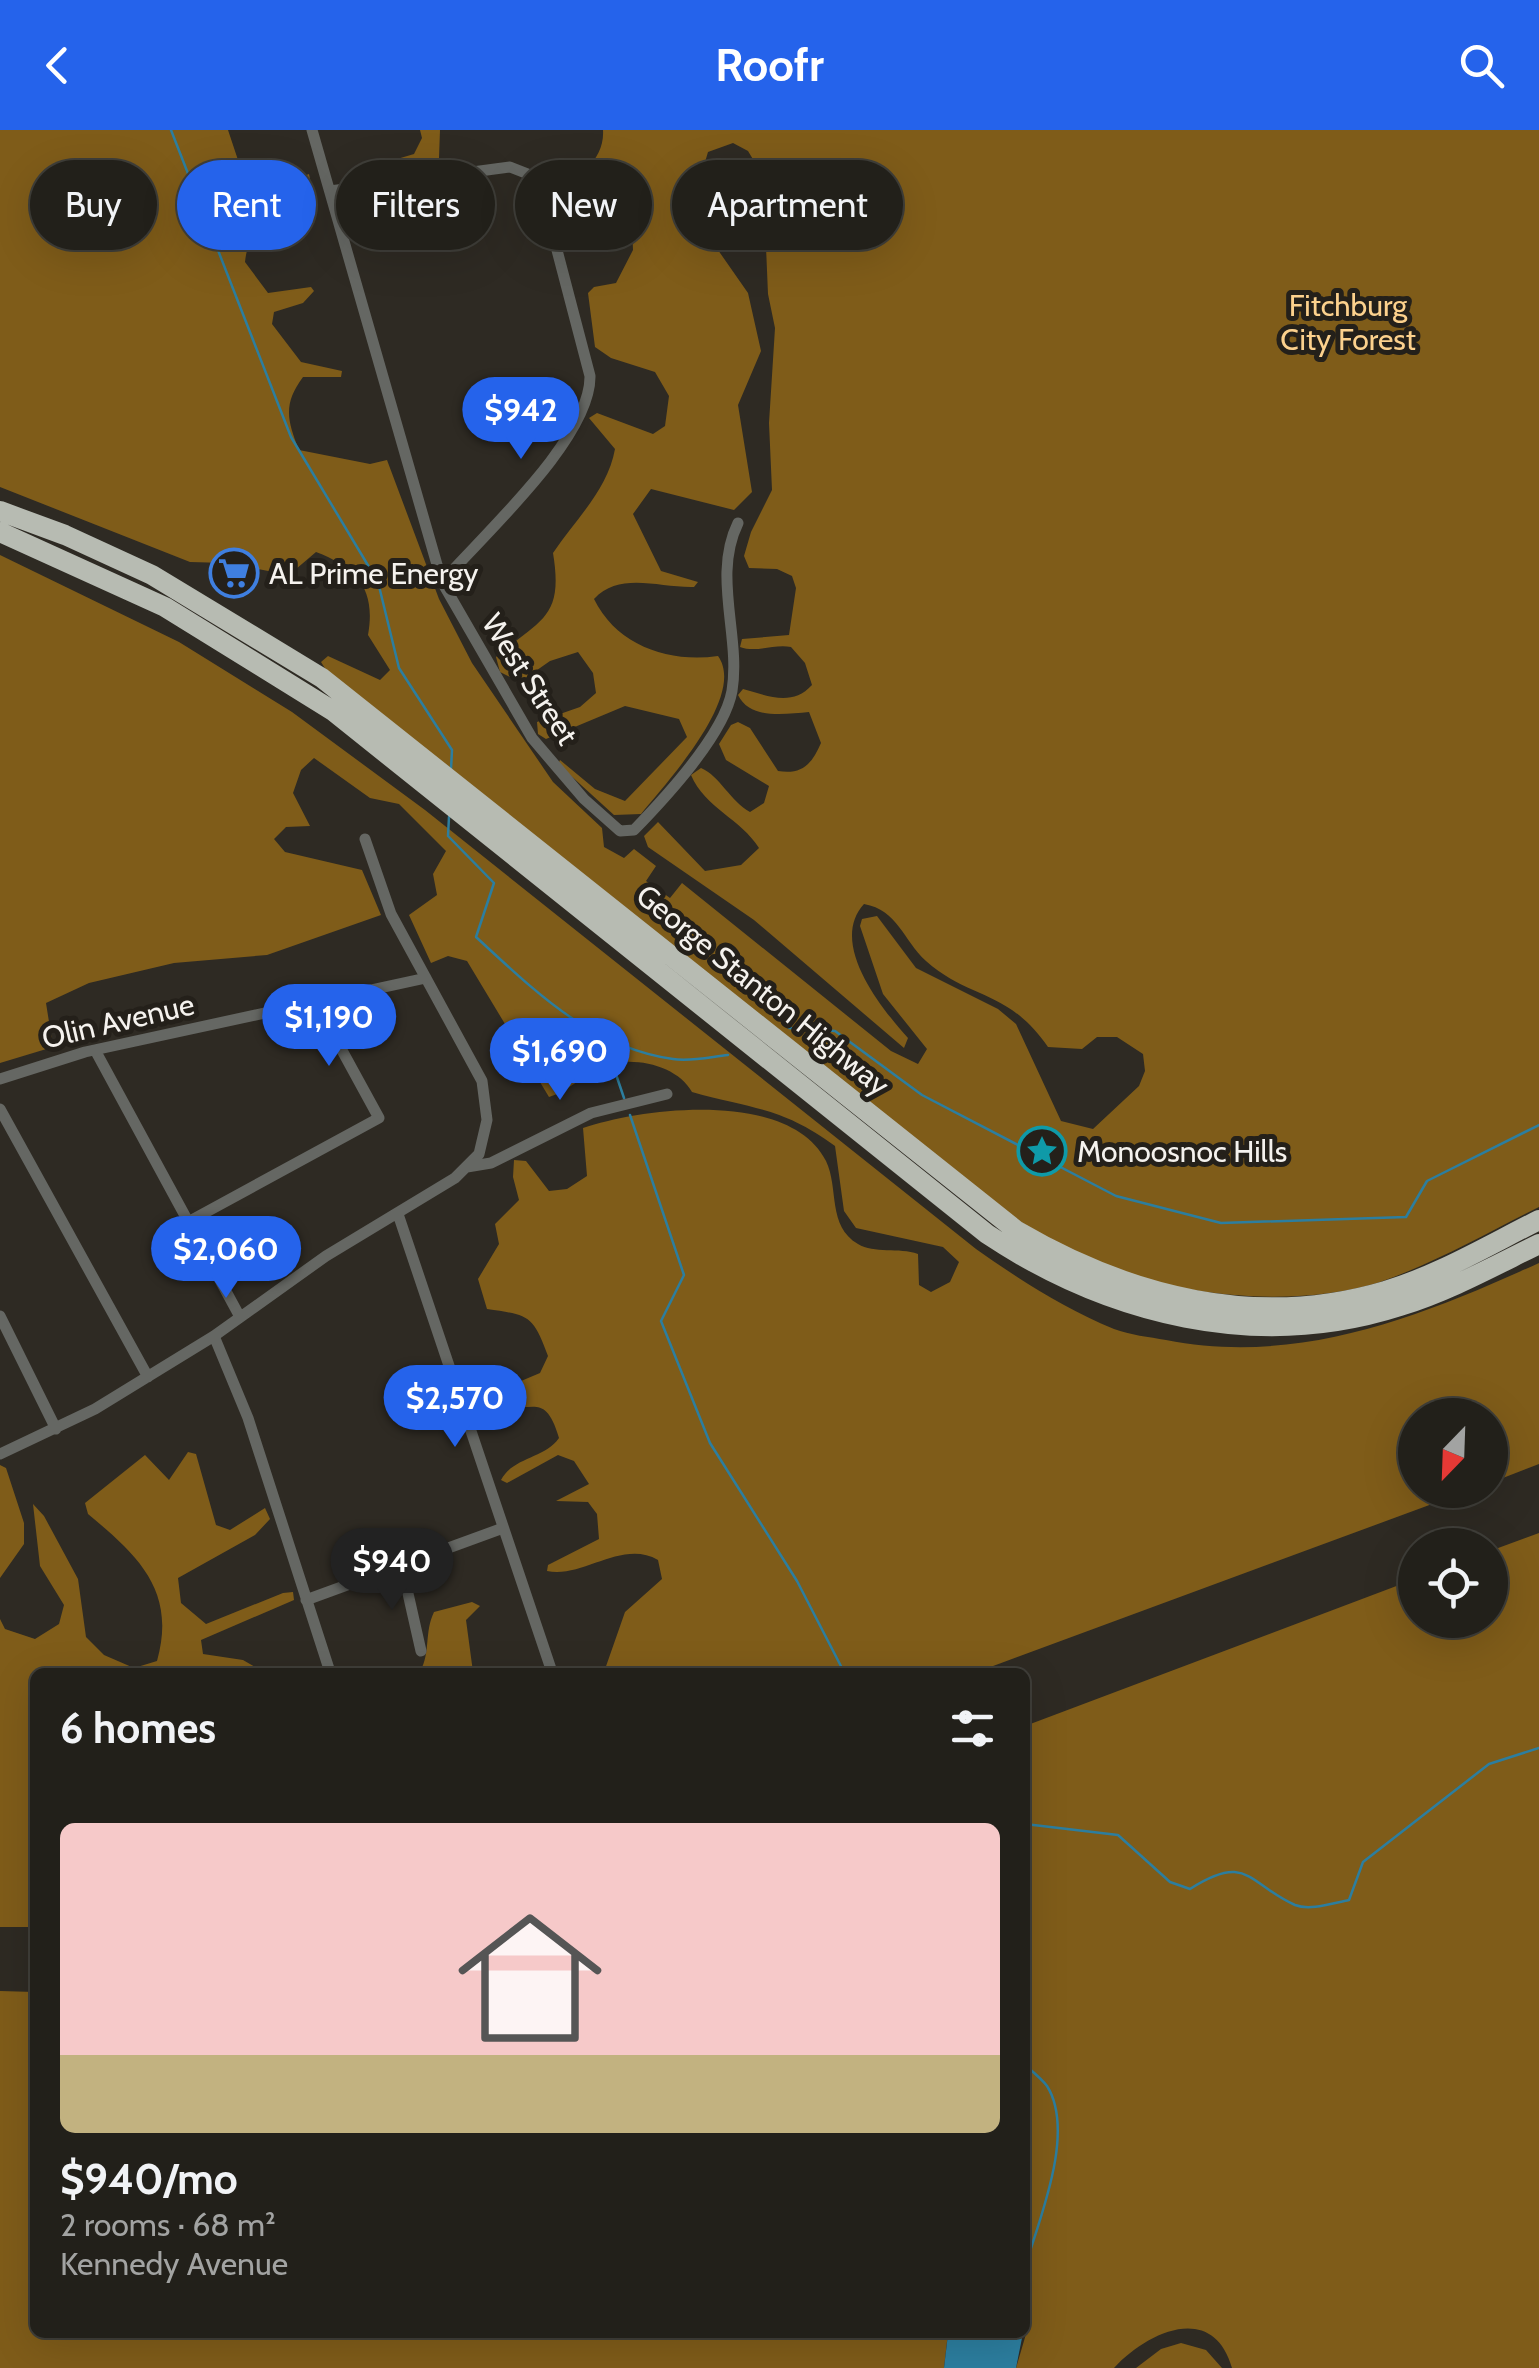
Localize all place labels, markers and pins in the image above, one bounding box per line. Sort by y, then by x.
pin: $942 [462,377,580,462]
supermarket icon: AL Prime Energy [208,547,260,599]
place label: AL Prime Energy [269,555,478,592]
pin: $1,190 [248,984,410,1069]
pin: $1,690 [479,1018,641,1103]
place icon: Monoosnoc Hills [1016,1125,1068,1177]
place label: Monoosnoc Hills [1077,1133,1287,1170]
pin: $2,060 [145,1216,307,1301]
pin: $2,570 [374,1365,536,1450]
pin: $940 [333,1528,451,1613]

